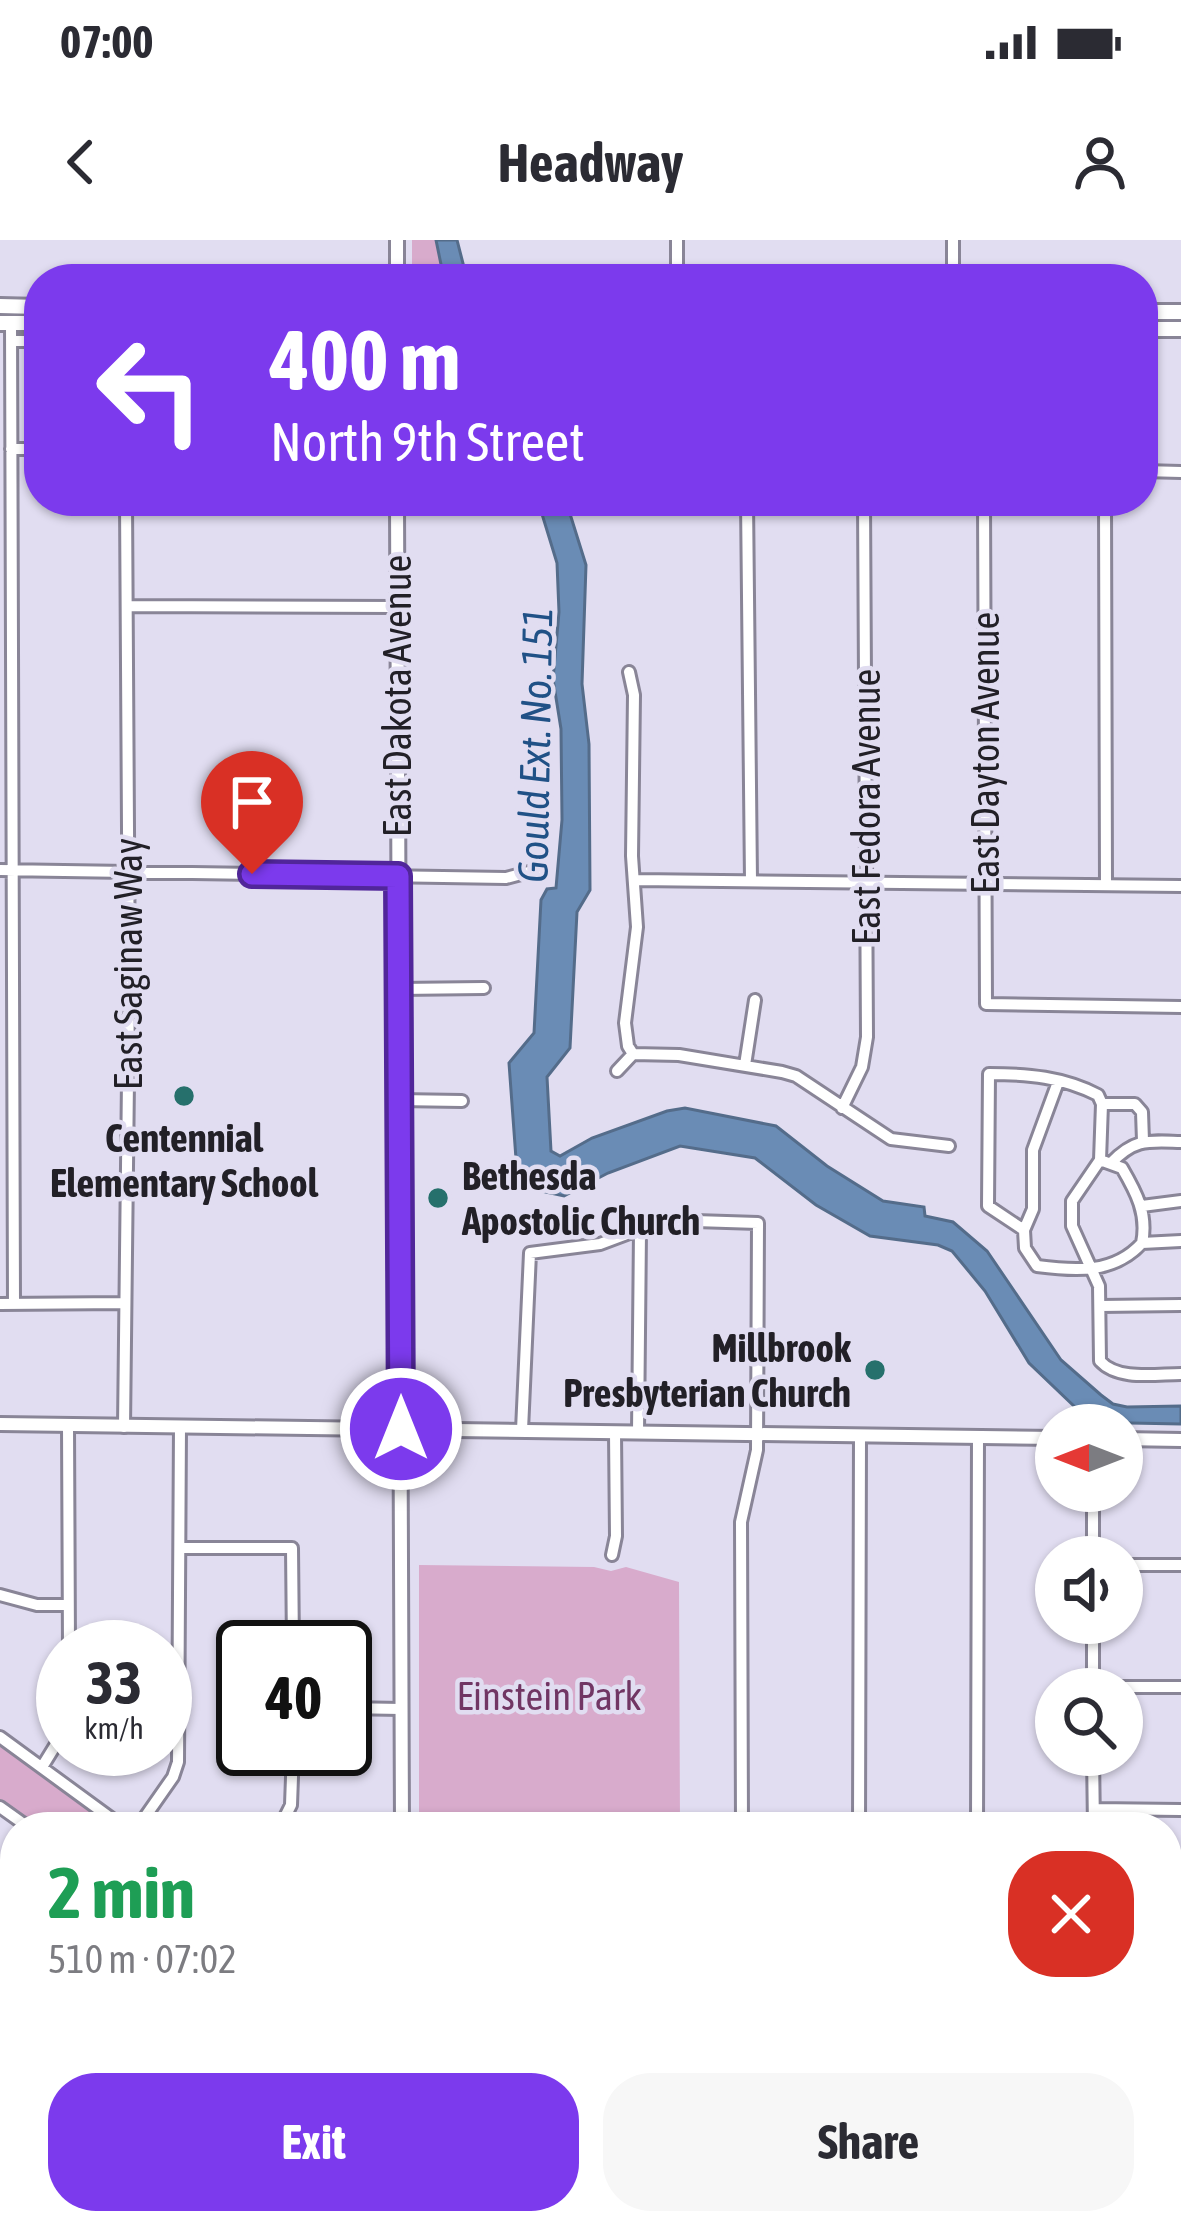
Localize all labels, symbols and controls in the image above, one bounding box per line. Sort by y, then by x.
text: 07:00 [60,16,154,68]
icon: back [48,129,114,195]
icon: person [1067,129,1133,195]
text: Headway [498,132,683,193]
icon: left [72,312,228,468]
text: 400 m [270,312,460,408]
text: North 9th Street [270,411,585,472]
street label: East Dakota Avenue [375,555,419,837]
water label: Gould Ext. No. 151 [509,607,561,883]
street label: East Dayton Avenue [963,612,1007,894]
street label: East Fedora Avenue [844,669,888,945]
pin [201,751,303,874]
icon: arrive [219,769,285,835]
street label: East Saginaw Way [106,838,150,1090]
marker: Centennial Elementary School [171,1083,197,1109]
place label: Centennial Elementary School [50,1116,319,1205]
place label: Bethesda Apostolic Church [461,1154,700,1243]
marker: Bethesda Apostolic Church [425,1185,451,1211]
place label: Millbrook Presbyterian Church [563,1326,852,1415]
marker: Millbrook Presbyterian Church [862,1357,888,1383]
position arrow [338,1366,464,1492]
north arrow [1035,1404,1143,1512]
map controls [1035,1404,1143,1776]
button: sound [1035,1536,1143,1644]
speed limit sign: 40 [216,1620,372,1776]
text: 33 [86,1648,142,1717]
button: search [1035,1668,1143,1776]
park label: Einstein Park [456,1674,642,1718]
text: km/h [84,1711,144,1745]
text: 2 min [48,1851,195,1933]
button: close [1008,1851,1134,1977]
text: 510 m · 07:02 [48,1937,237,1981]
button: Exit [48,2073,579,2211]
button: Share [603,2073,1134,2211]

